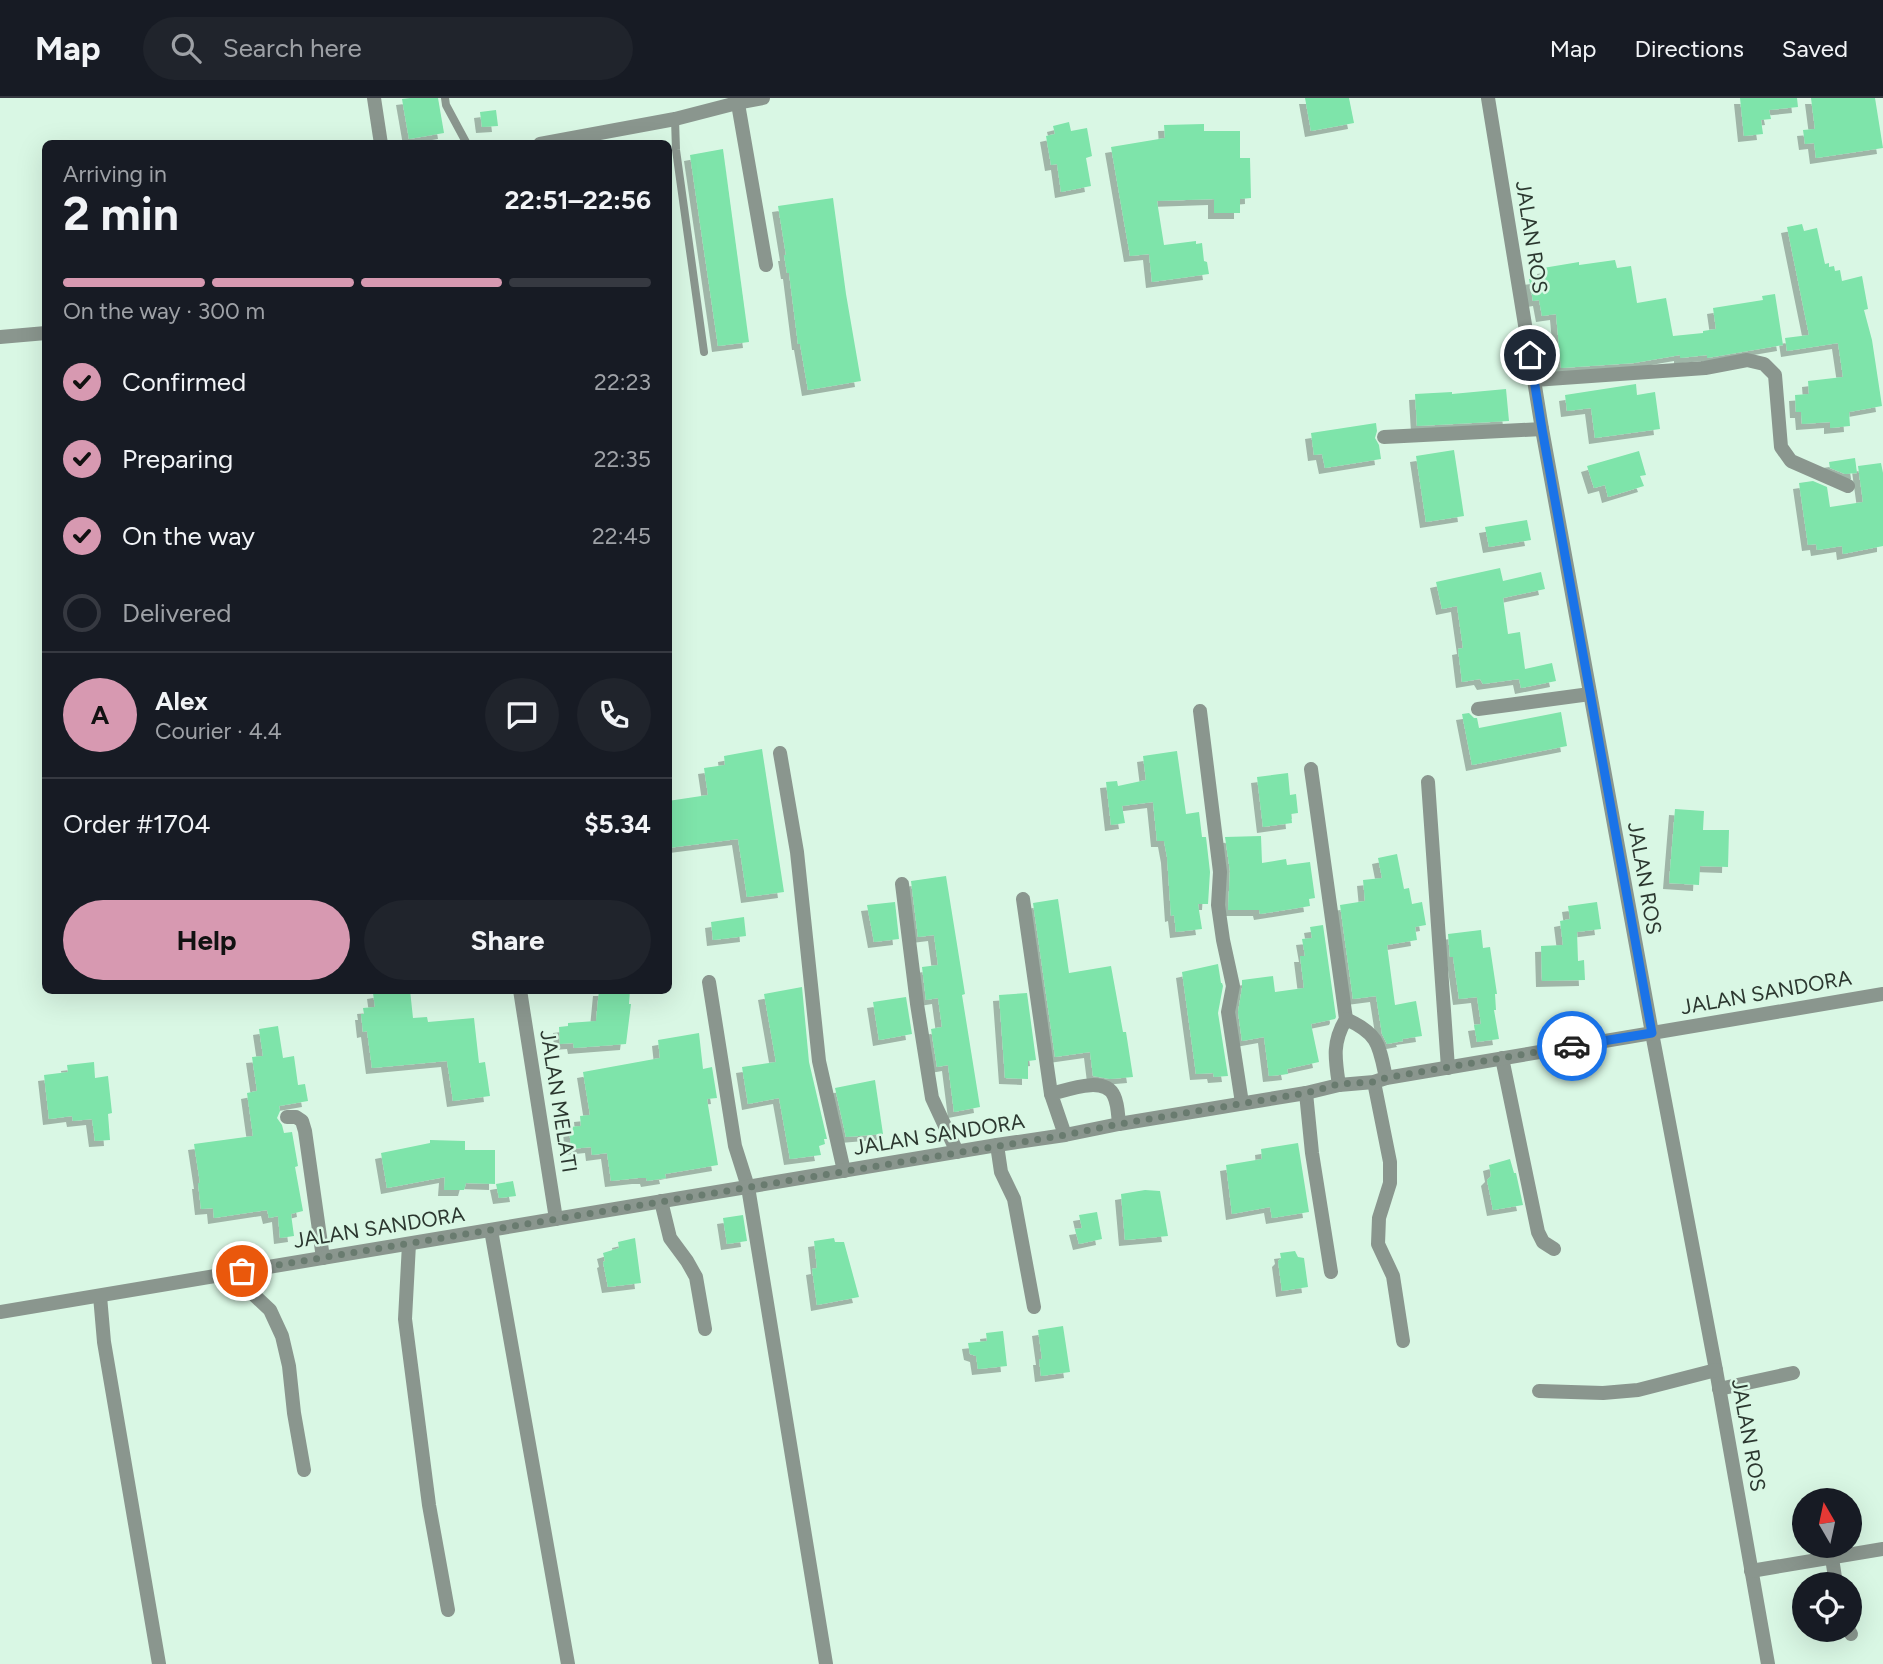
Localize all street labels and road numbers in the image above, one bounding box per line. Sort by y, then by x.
street label: JALAN ROS [1511,179,1553,295]
street label: JALAN ROS [1623,820,1667,936]
street label: JALAN SANDORA [1679,965,1853,1019]
street label: JALAN MELATI [535,1028,583,1174]
street label: JALAN SANDORA [852,1108,1026,1160]
street label: JALAN SANDORA [292,1201,466,1253]
street label: JALAN ROS [1727,1377,1771,1493]

